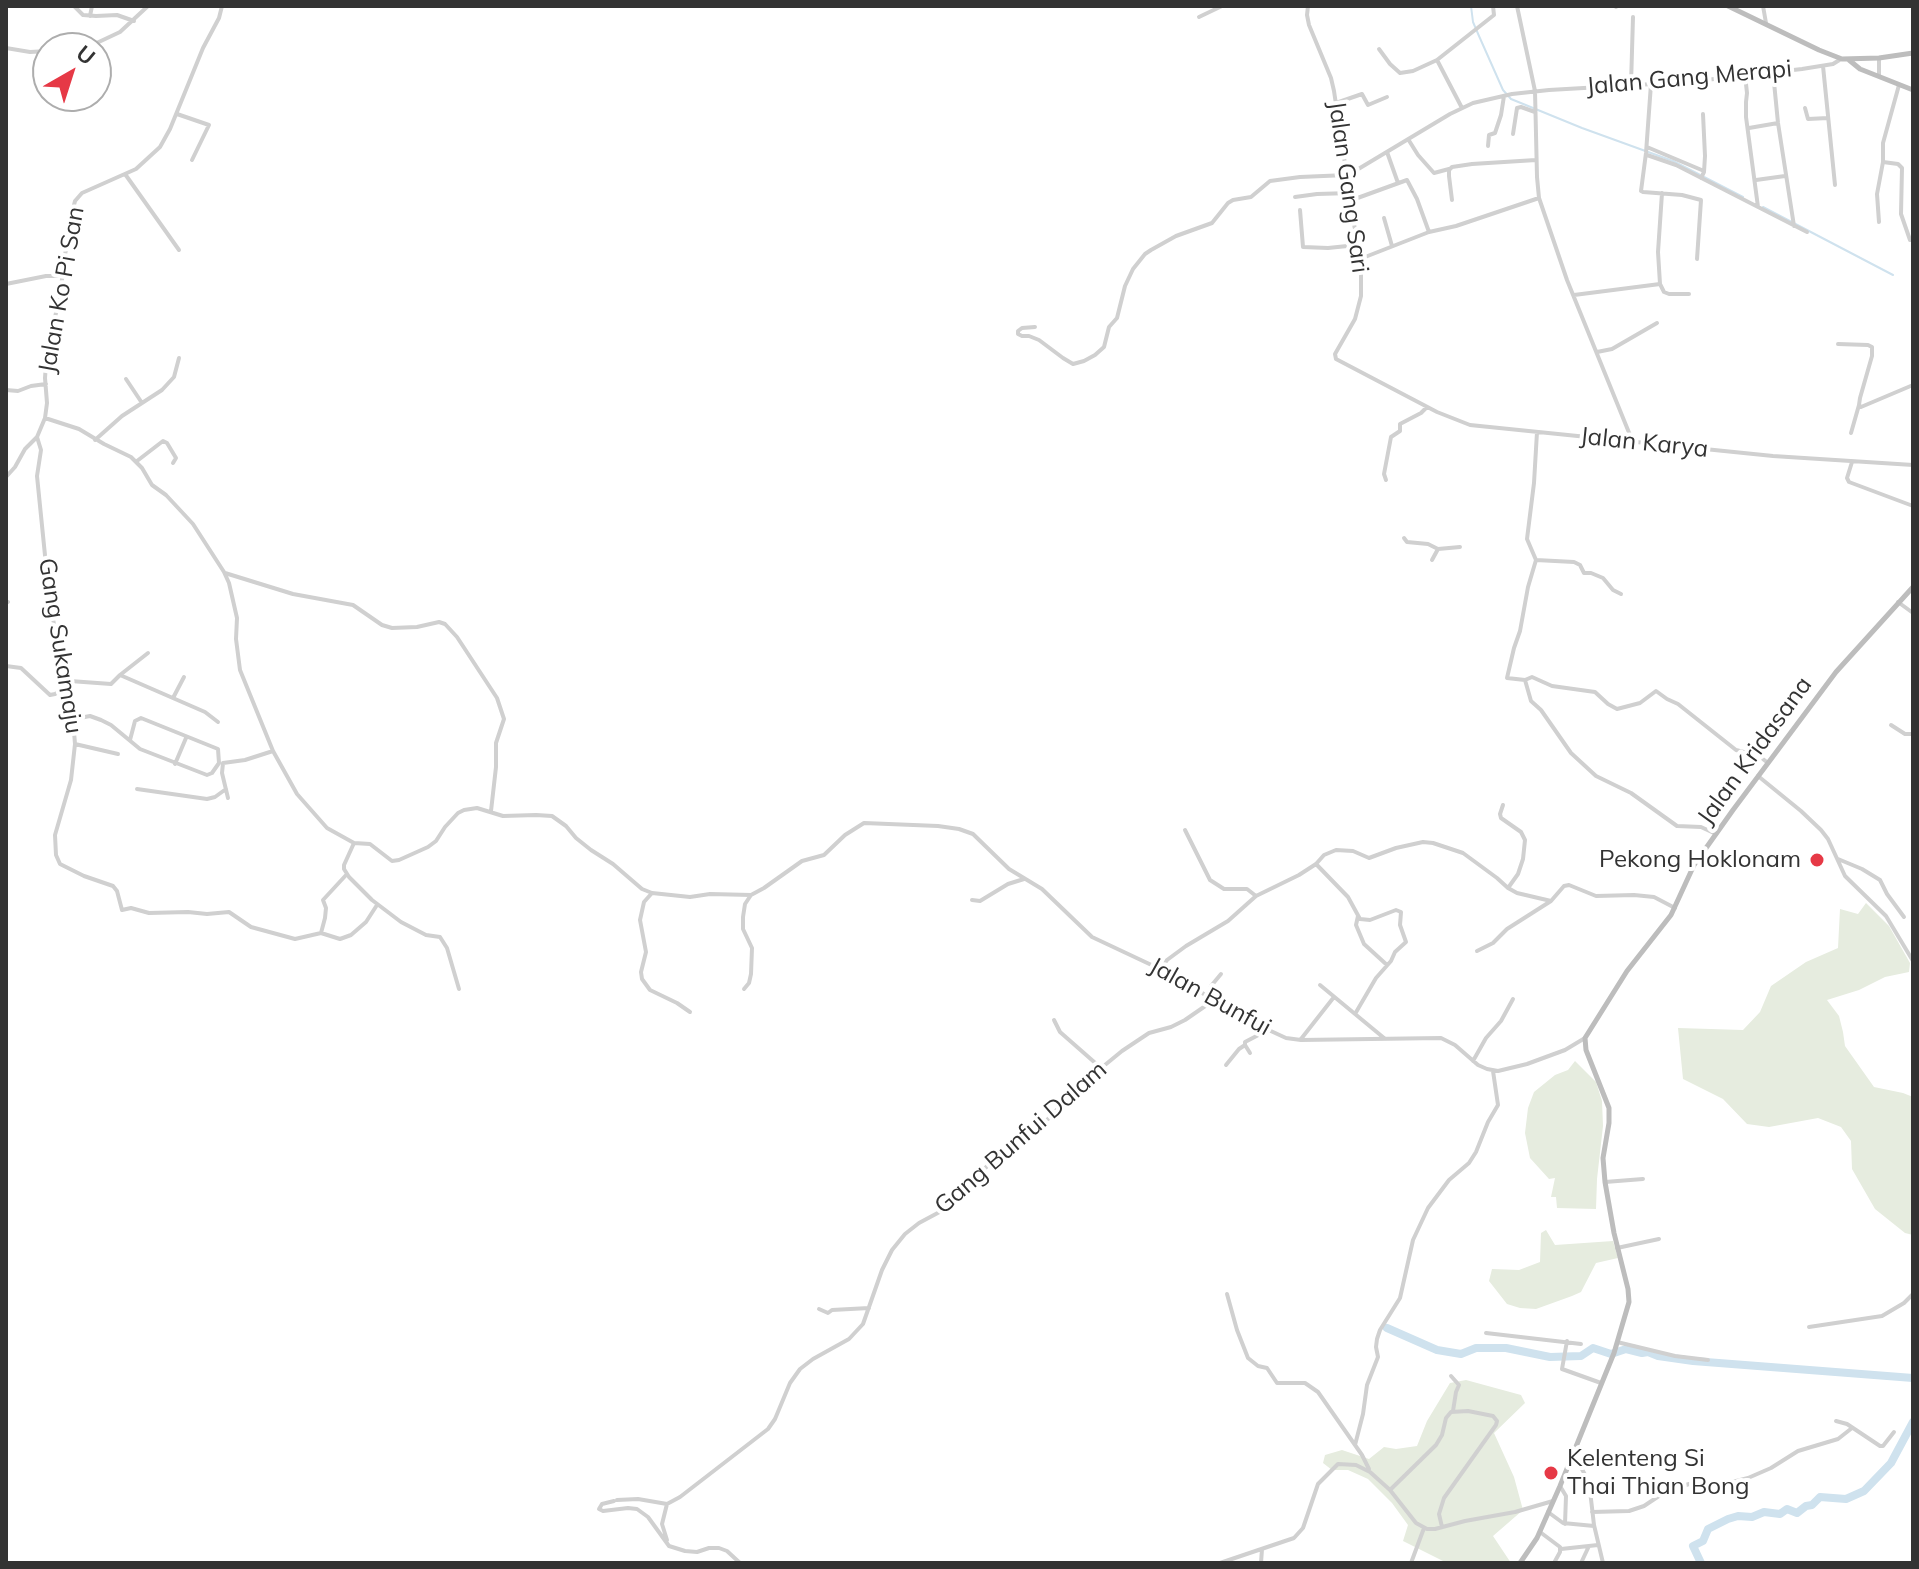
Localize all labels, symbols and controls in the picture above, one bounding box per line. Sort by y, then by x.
north arrow [32,32,112,112]
text: U [71,39,101,71]
street label: Jalan Gang Merapi [1585,55,1793,101]
street label: Jalan Gang Sari [1322,99,1374,275]
street label: Jalan Ko Pi San [33,204,91,376]
street label: Jalan Karya [1579,422,1709,464]
street label: Gang Sukamaju [32,556,88,736]
street label: Jalan Kridasana [1692,671,1818,831]
place label: Pekong Hoklonam [1599,846,1801,874]
marker: Pekong Hoklonam [1808,851,1826,869]
street label: Jalan Bunfui [1144,952,1276,1042]
street label: Gang Bunfui Dalam [929,1055,1113,1221]
place label: Kelenteng Si Thai Thian Bong [1567,1445,1749,1501]
marker: Kelenteng Si Thai Thian Bong [1542,1464,1560,1482]

